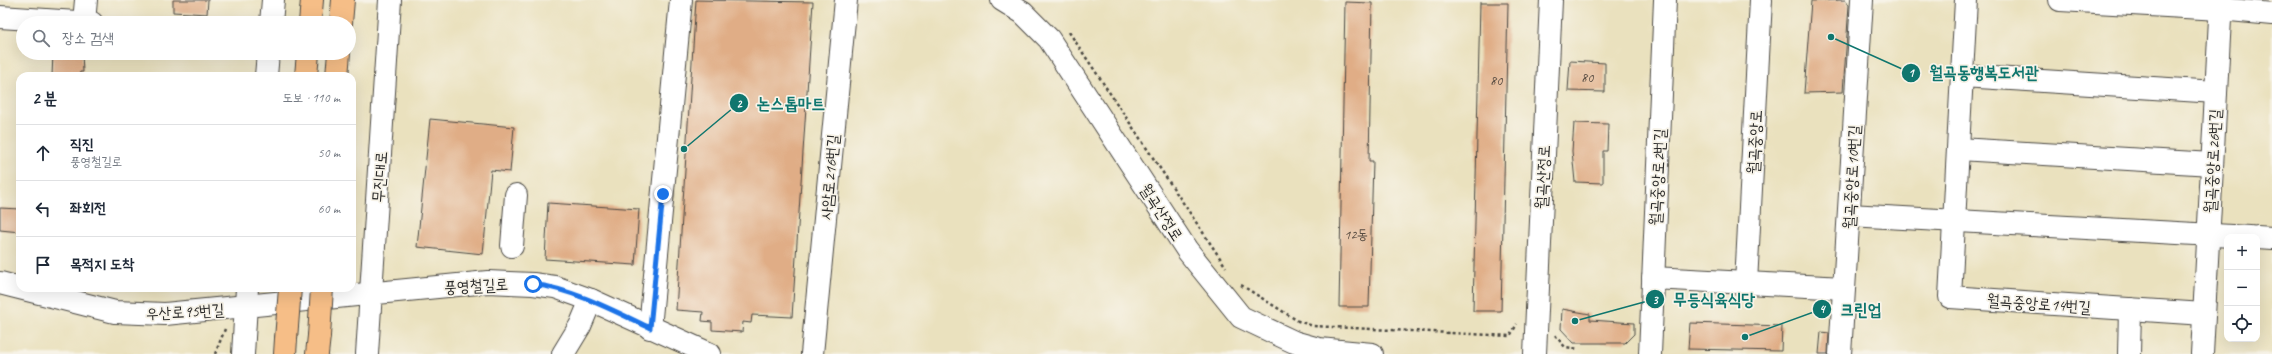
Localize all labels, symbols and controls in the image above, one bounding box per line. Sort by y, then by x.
search box [16,16,356,60]
icon: search [30,27,52,49]
text: 장소 검색 [62,29,114,48]
callout: 월곡동행복도서관 [1901,58,2047,87]
text: 월곡동행복도서관 [1929,62,2039,83]
text: 1 [1908,65,1915,81]
house number: 80 [1581,69,1595,86]
house number: 80 [1490,72,1504,89]
text: 2 분 [32,88,57,109]
callout: 논스톱마트 [729,89,834,118]
text: 도보 · 110 m [282,90,340,106]
text: 논스톱마트 [757,93,825,114]
text: 2 [736,96,743,112]
street label: 월곡중앙로26번길 [2200,108,2226,214]
street label: 월곡중앙로 [1743,109,1767,175]
street label: 월곡중앙로10번길 [1839,124,1865,230]
street label: 월곡중앙로2번길 [1645,128,1671,226]
street label: 사암로216번길 [816,133,844,221]
text: 직진 [70,135,94,154]
icon: ahead [32,142,54,164]
street label: 월곡산정로 [1531,144,1555,210]
text: 50 m [318,145,340,161]
street label: 무진대로 [368,151,392,203]
text: 풍영철길로 [70,154,122,170]
street label: 월곡산정로 [1135,180,1187,245]
route end [654,185,672,203]
icon: left [32,198,54,220]
text: 좌회전 [70,199,106,218]
text: 60 m [318,201,340,217]
house number: 12동 [1344,226,1368,243]
map controls [2224,234,2260,342]
button: + [2224,234,2260,270]
icon: arrive [32,254,54,276]
text: 목적지 도착 [70,255,134,274]
button: − [2224,270,2260,306]
street label: 풍영철길로 [443,274,509,298]
route start [524,275,542,293]
callout: 무등식육식당 [1645,285,1763,314]
text: 무등식육식당 [1673,289,1755,310]
street label: 월곡중앙로14번길 [1986,290,2092,318]
text: 3 [1652,292,1659,308]
callout: 크린업 [1812,294,1889,323]
text: 크린업 [1840,299,1882,320]
street label: 우산로95번길 [145,300,225,324]
text: 4 [1819,301,1826,317]
button: locate [2224,306,2260,342]

